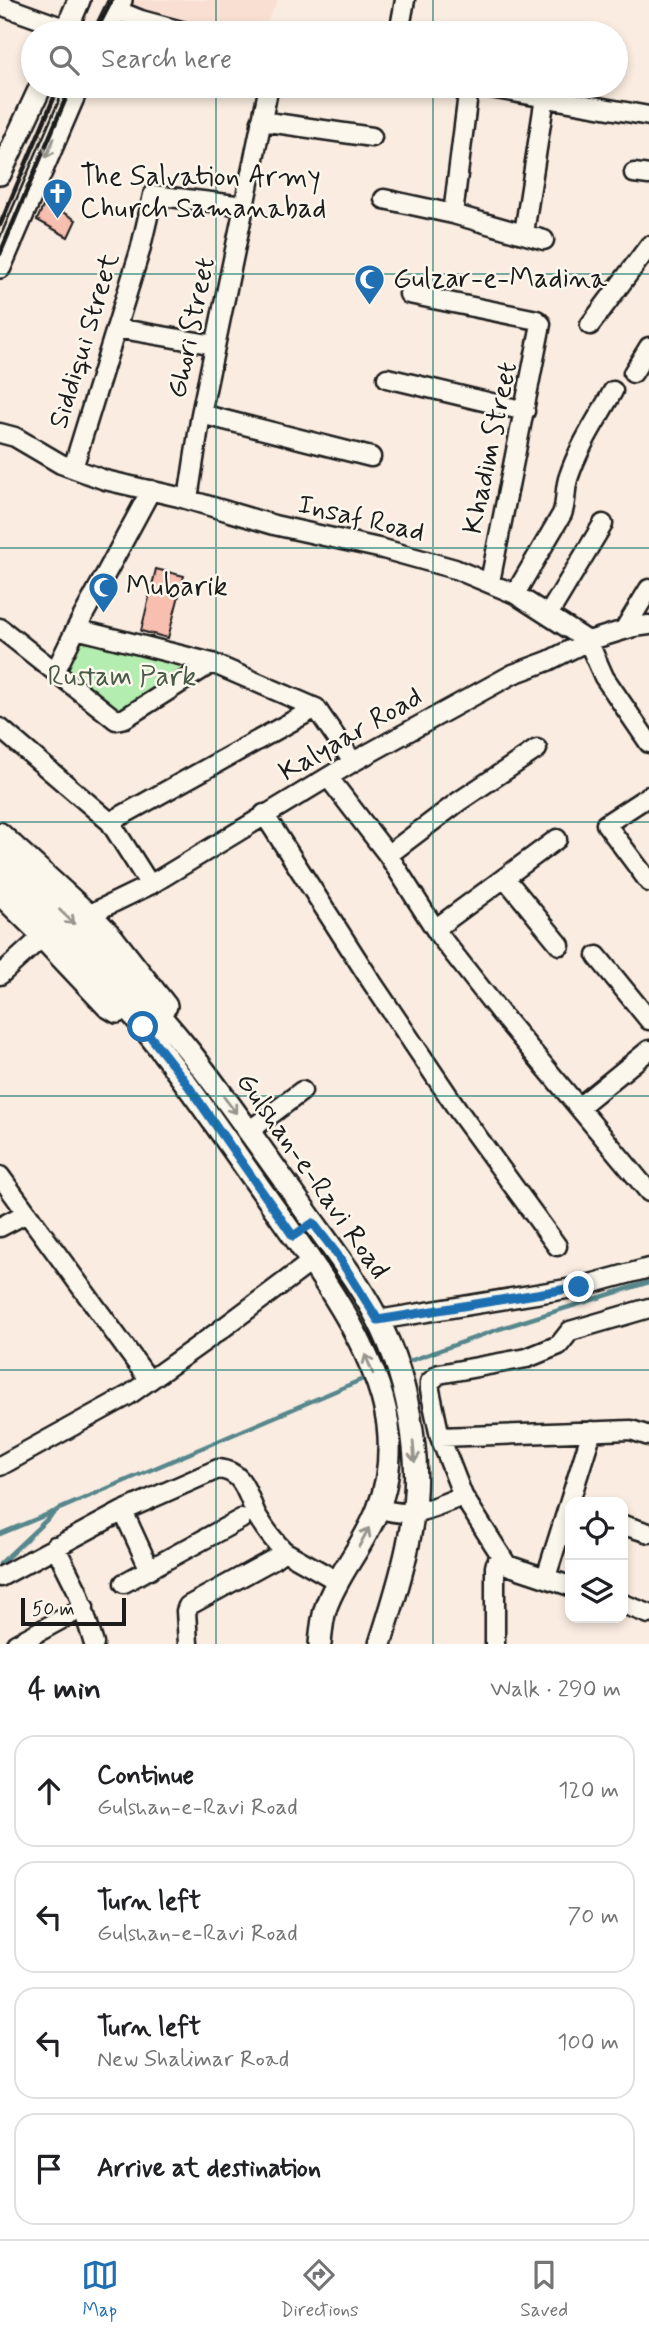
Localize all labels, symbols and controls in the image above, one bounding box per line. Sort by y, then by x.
search box [21,21,628,98]
icon: search [45,41,83,79]
text: Search here [101,43,232,77]
one-way arrow [43,137,56,158]
place label: The Salvation Army Church Samanabad [80,159,326,228]
church icon: The Salvation Army Church Samanabad [40,176,74,220]
street label: Siddiqui Street [41,248,129,433]
street label: Ghori Street [159,254,225,402]
place label: Gulzar-e-Madina [393,261,607,298]
mosque icon: Gulzar-e-Madina [353,262,387,306]
street label: Khadim Street [455,359,527,537]
street label: Insaf Road [294,486,428,552]
place label: Mubarik [126,569,228,606]
mosque icon: Mubarik [86,570,120,614]
park label: Rustam Park [48,659,196,696]
street label: Kalyaar Road [273,679,429,791]
one-way arrow [58,909,75,926]
route start [127,1011,158,1042]
street label: Gulshan-e-Ravi Road [227,1065,397,1287]
one-way arrow [222,1096,237,1114]
route end [563,1271,594,1302]
one-way arrow [361,1354,374,1375]
one-way arrow [408,1441,421,1463]
map controls [565,1497,628,1623]
button: locate [565,1497,628,1560]
one-way arrow [358,1527,372,1548]
button: layers [565,1560,628,1623]
scale bar [21,1595,126,1627]
text: 50 m [32,1597,75,1622]
text: 4 min [28,1670,101,1709]
text: Walk · 290 m [490,1675,621,1705]
text: Continue [97,1759,194,1793]
icon: ahead [30,1772,68,1810]
text: 120 m [558,1776,619,1806]
text: Gulshan-e-Ravi Road [97,1793,298,1823]
text: Turn left [97,1885,201,1919]
icon: left [30,1898,68,1936]
text: 70 m [567,1902,619,1932]
text: Gulshan-e-Ravi Road [97,1919,298,1949]
text: Turn left [97,2011,201,2045]
icon: left [30,2024,68,2062]
text: 100 m [557,2028,619,2058]
text: New Shalimar Road [97,2045,289,2075]
icon: arrive [30,2150,68,2188]
text: Arrive at destination [97,2152,321,2186]
tab: Map [81,2256,119,2323]
tab: Directions [280,2256,359,2323]
tab: Saved [520,2256,568,2323]

